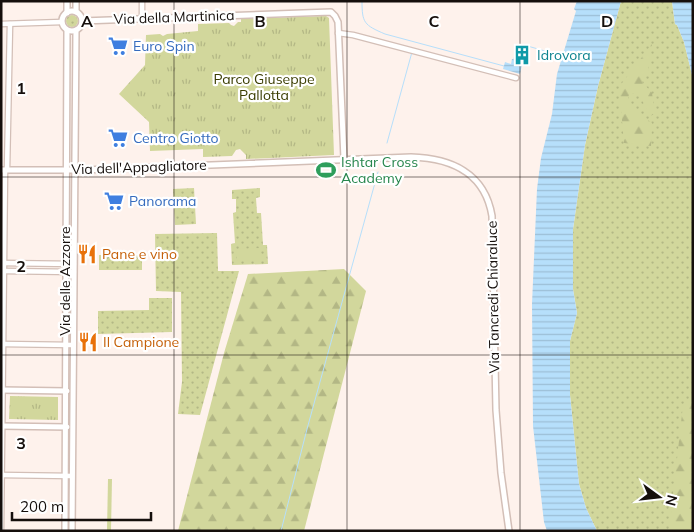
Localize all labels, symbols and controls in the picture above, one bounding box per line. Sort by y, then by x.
street label: Via della Martinica [113,6,235,28]
text: A [81,11,93,31]
text: B [254,11,266,31]
text: C [429,11,440,31]
text: D [601,11,613,31]
supermarket icon: Euro Spin [107,35,129,57]
place label: Euro Spin [133,37,195,55]
building icon: Idrovora [511,44,533,66]
place label: Idrovora [537,46,591,64]
park label: Parco Giuseppe Pallotta [213,70,315,104]
text: 1 [16,78,26,98]
supermarket icon: Centro Giotto [107,127,129,149]
place label: Centro Giotto [133,129,218,147]
place label: Ishtar Cross Academy [341,153,418,187]
street label: Via dell'Appagliatore [71,156,207,178]
sports icon: Ishtar Cross Academy [315,159,337,181]
supermarket icon: Panorama [103,190,125,212]
place label: Panorama [129,192,196,210]
street label: Via Tancredi Chiaraluce [483,220,503,374]
street label: Via delle Azzorre [56,226,74,336]
restaurant icon: Pane e vino [76,243,98,265]
place label: Pane e vino [102,245,177,263]
text: 2 [16,256,26,276]
restaurant icon: Il Campione [77,331,99,353]
place label: Il Campione [103,333,179,351]
text: 3 [16,433,26,453]
north arrow [634,472,684,522]
scale bar [12,490,151,522]
text: N [661,493,682,508]
text: 200 m [20,497,64,516]

